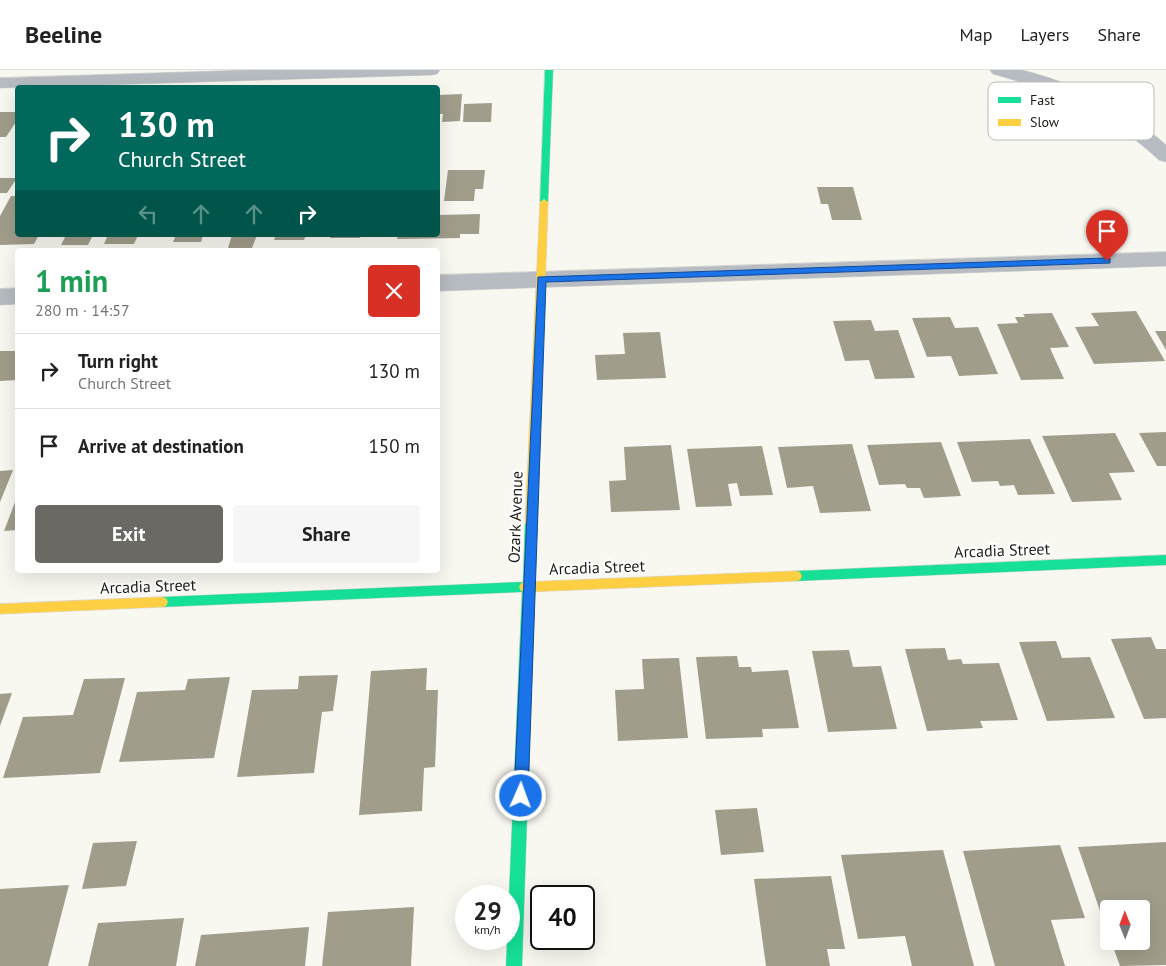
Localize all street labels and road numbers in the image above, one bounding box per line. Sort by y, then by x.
street label: Ozark Avenue [503,471,527,563]
street label: Arcadia Street [954,538,1051,562]
street label: Arcadia Street [549,555,646,579]
street label: Arcadia Street [100,574,197,598]

